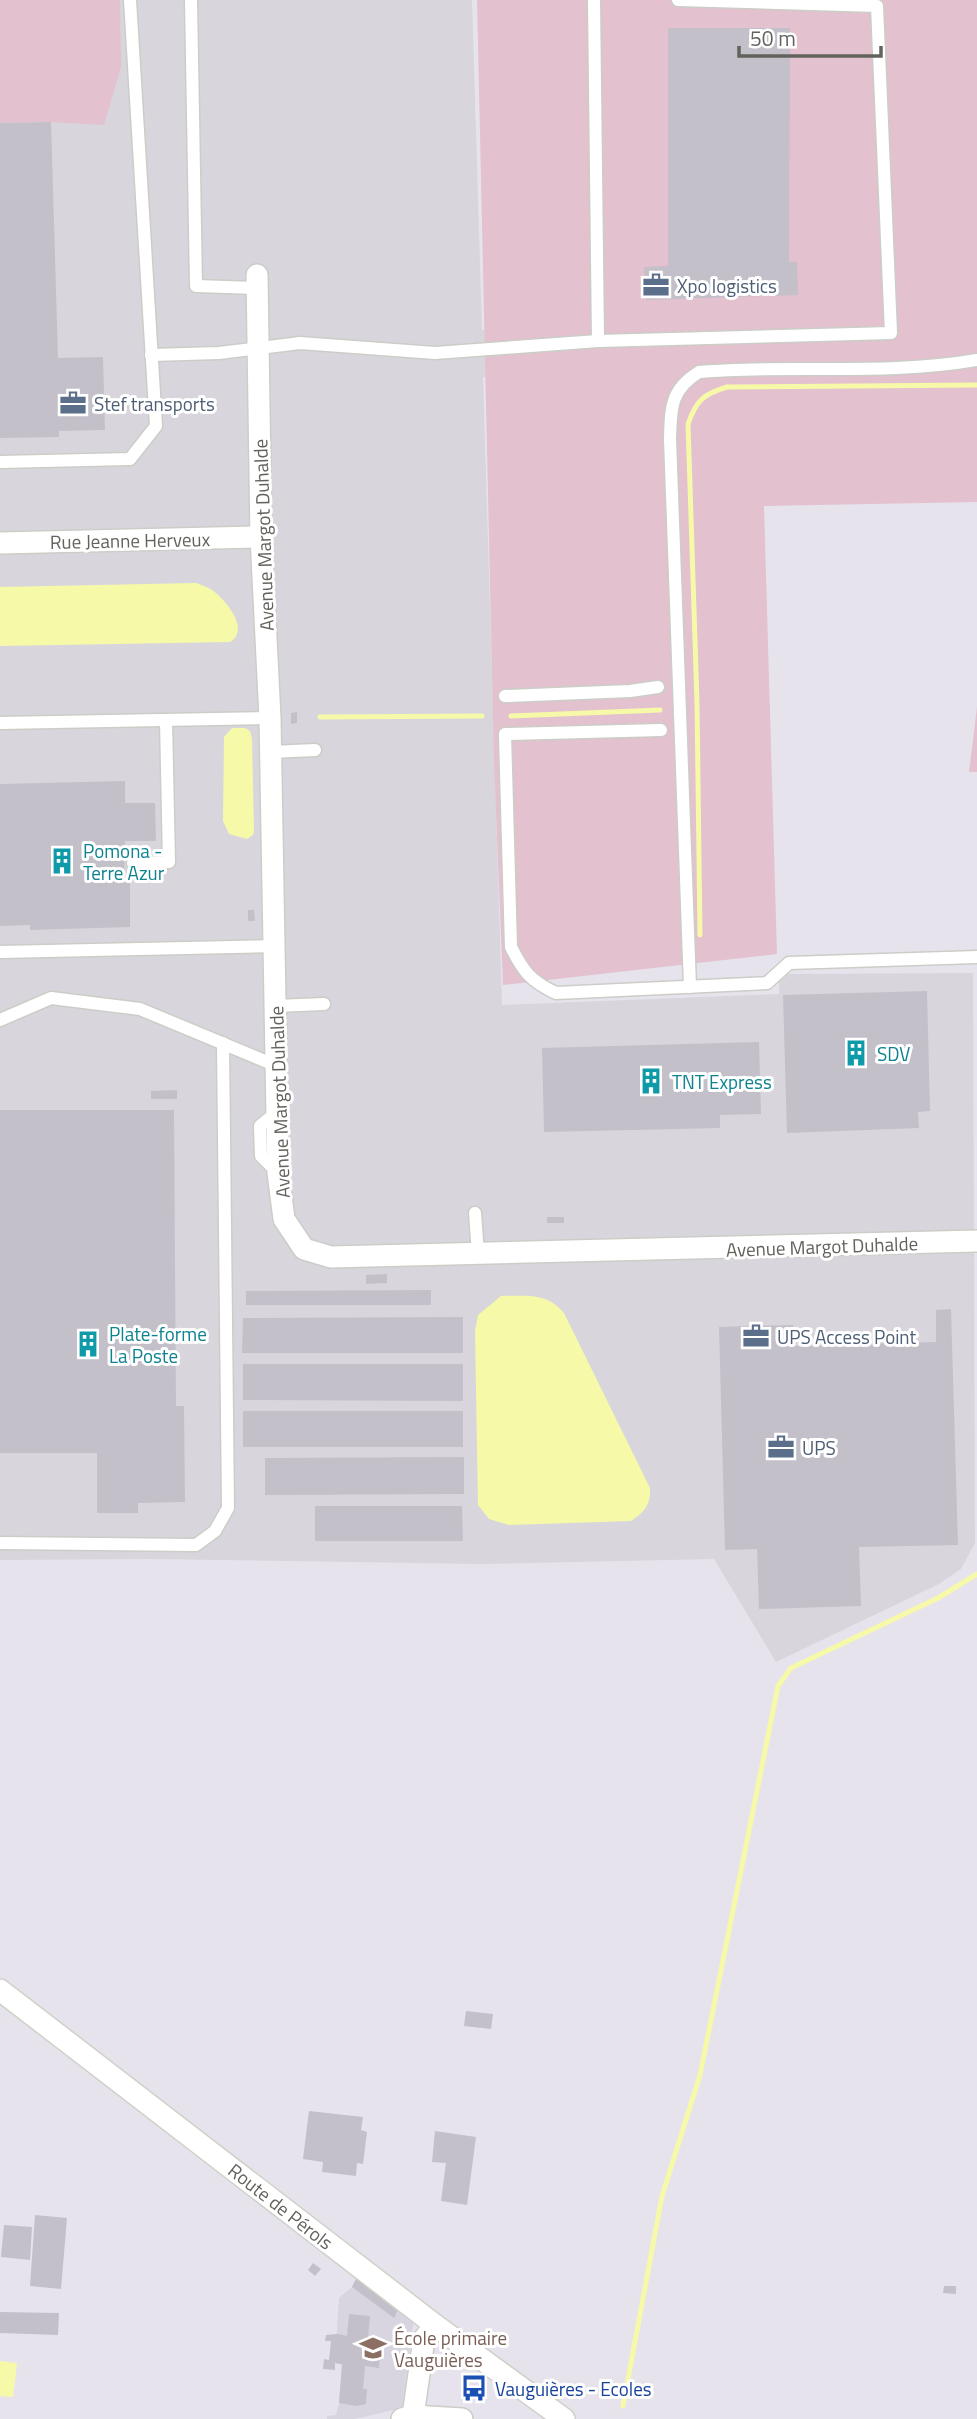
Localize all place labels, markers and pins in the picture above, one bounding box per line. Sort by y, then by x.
office icon: Xpo logistics [641,270,671,300]
place label: Xpo logistics [677,271,777,300]
office icon: Stef transports [58,388,88,418]
place label: Stef transports [94,389,215,418]
place label: Pomona - Terre Azur [83,836,165,887]
building icon: Pomona - Terre Azur [47,846,77,876]
building icon: SDV [841,1038,871,1068]
place label: SDV [877,1039,910,1068]
building icon: TNT Express [636,1066,666,1096]
place label: TNT Express [672,1067,772,1096]
place label: Plate-forme La Poste [109,1319,207,1370]
office icon: UPS Access Point [741,1321,771,1351]
place label: UPS Access Point [777,1322,917,1351]
building icon: Plate-forme La Poste [73,1329,103,1359]
office icon: UPS [766,1432,796,1462]
place label: UPS [802,1433,836,1462]
place label: École primaire Vauguières [394,2323,507,2374]
school or university icon: École primaire Vauguières [358,2333,388,2363]
bus stop icon: Vauguières - Ecoles [459,2373,489,2403]
place label: Vauguières - Ecoles [495,2374,652,2403]

